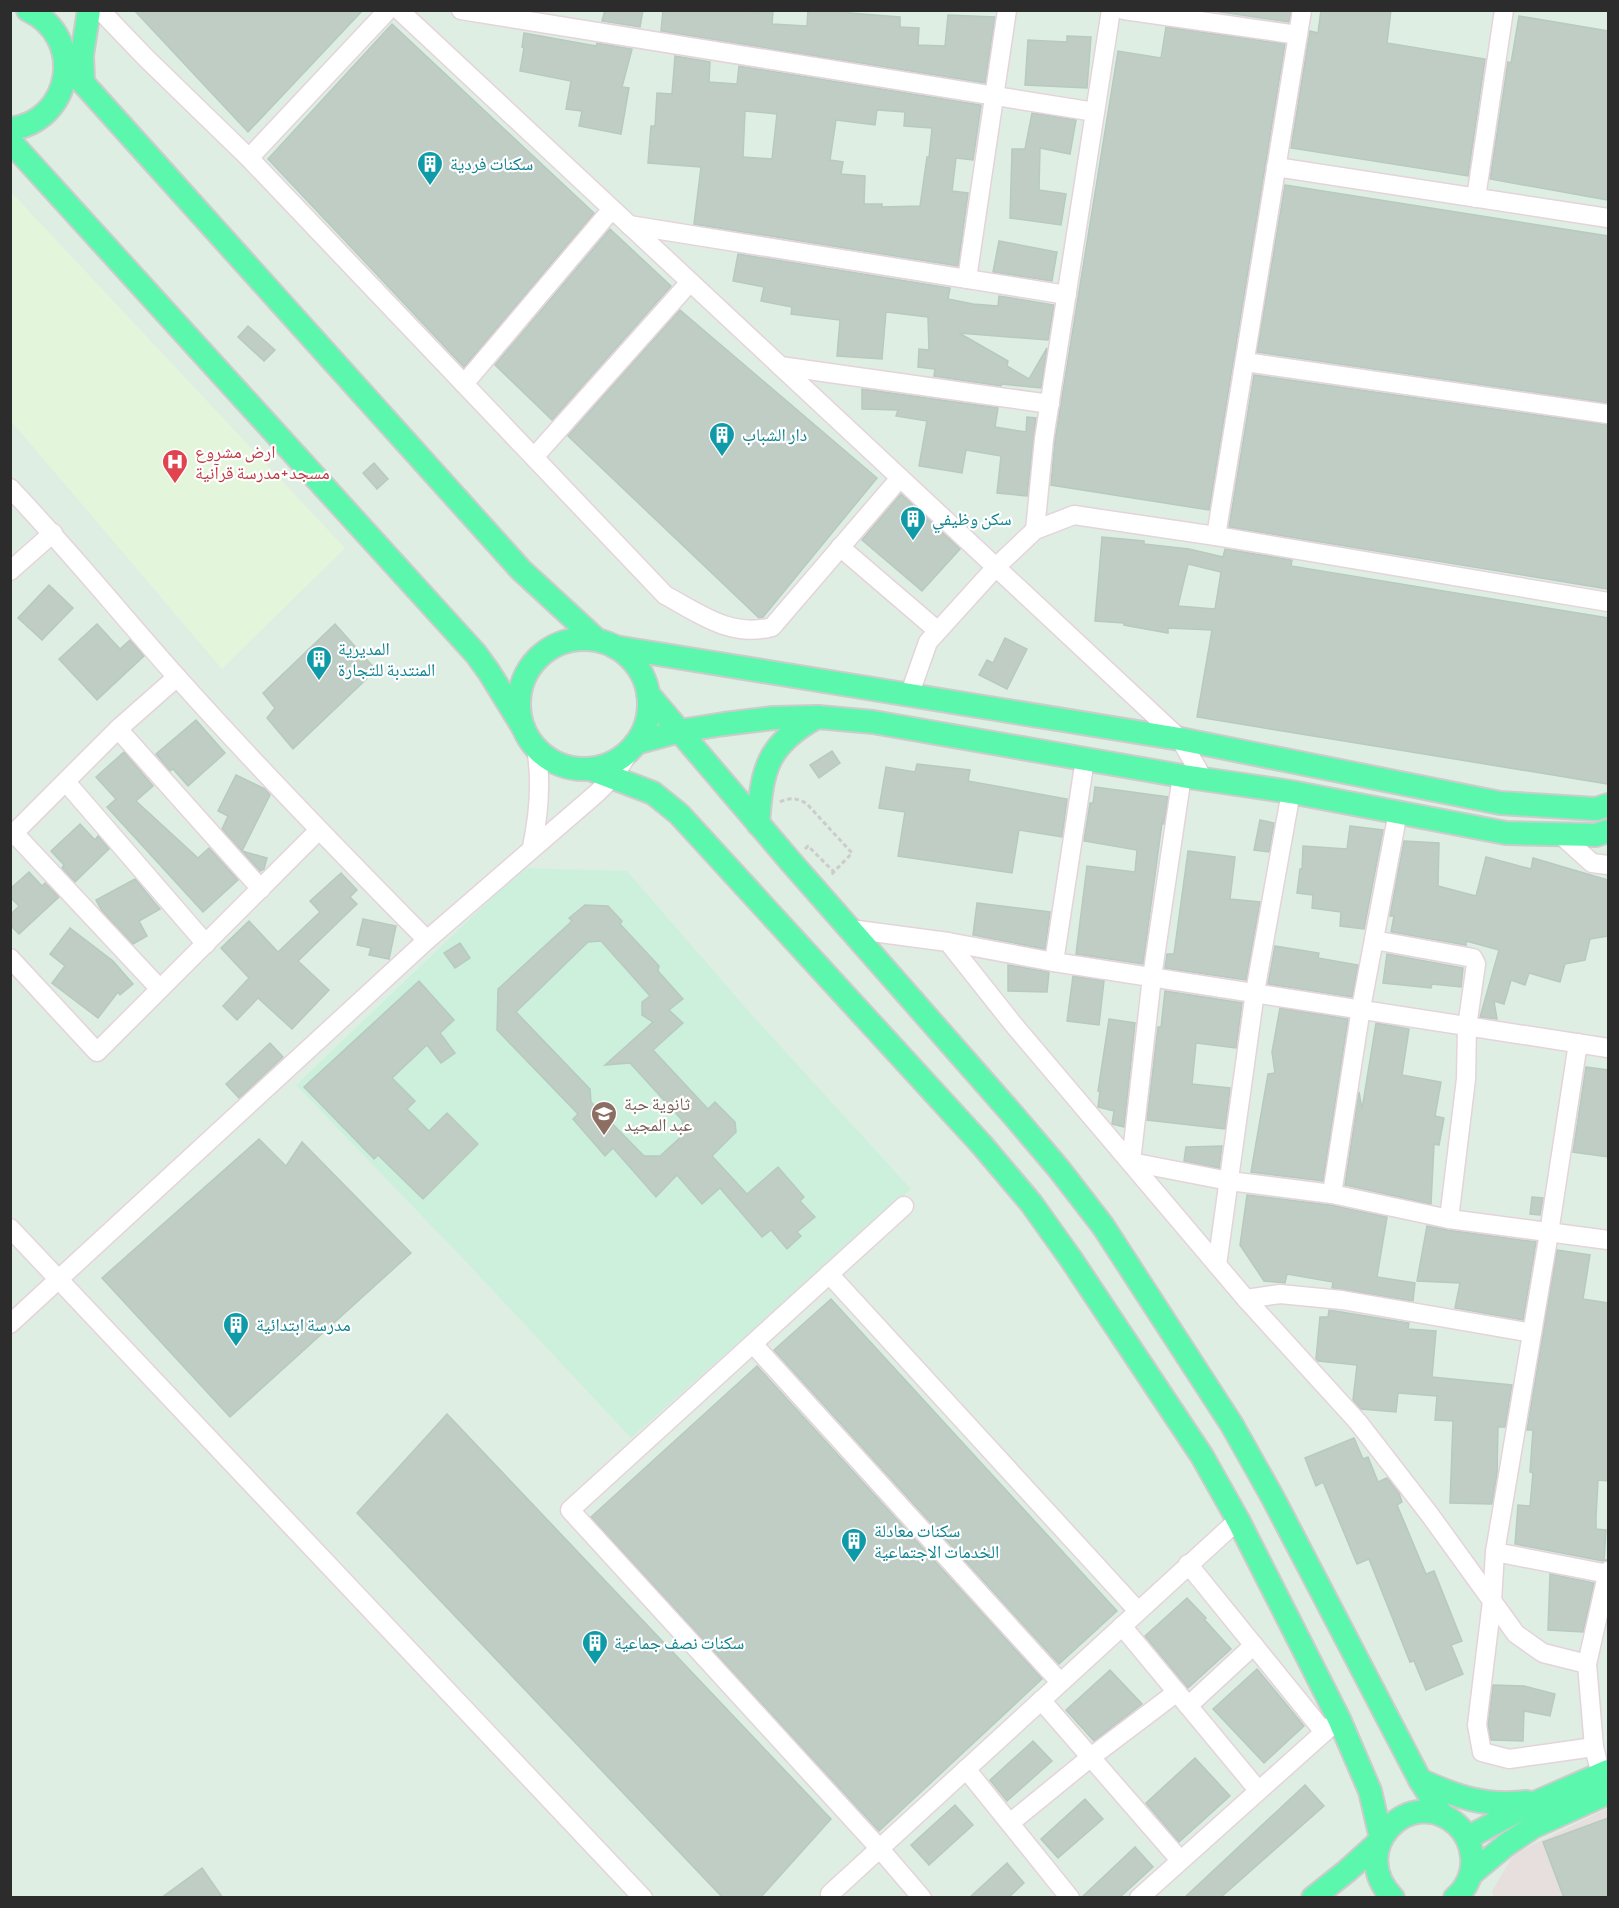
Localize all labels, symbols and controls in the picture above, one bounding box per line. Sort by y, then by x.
building icon: سكنات فردية [415,149,445,187]
place label: سكنات فردية [450,154,533,175]
building icon: دار الشباب [707,420,737,458]
place label: دار الشباب [742,425,807,446]
place label: ارض مشروع مسجد+مدرسة قرآنية [195,442,330,484]
hospital icon: ارض مشروع مسجد+مدرسة قرآنية [160,447,190,485]
building icon: سكن وظيفي [898,504,928,542]
place label: سكن وظيفي [932,509,1012,534]
place label: المديرية المنتدبة للتجارة [338,639,435,681]
building icon: المديرية المنتدبة للتجارة [304,644,334,682]
place label: ثانوية حبة عبد المجيد [624,1094,692,1136]
school or university icon: ثانوية حبة عبد المجيد [589,1099,619,1137]
building icon: مدرسة ابتدائية [221,1310,251,1348]
place label: مدرسة ابتدائية [256,1315,351,1336]
place label: سكنات معادلة الخدمات الاجتماعية [874,1521,999,1563]
building icon: سكنات معادلة الخدمات الاجتماعية [839,1526,869,1564]
building icon: سكنات نصف جماعية [580,1628,610,1666]
place label: سكنات نصف جماعية [614,1633,744,1654]

